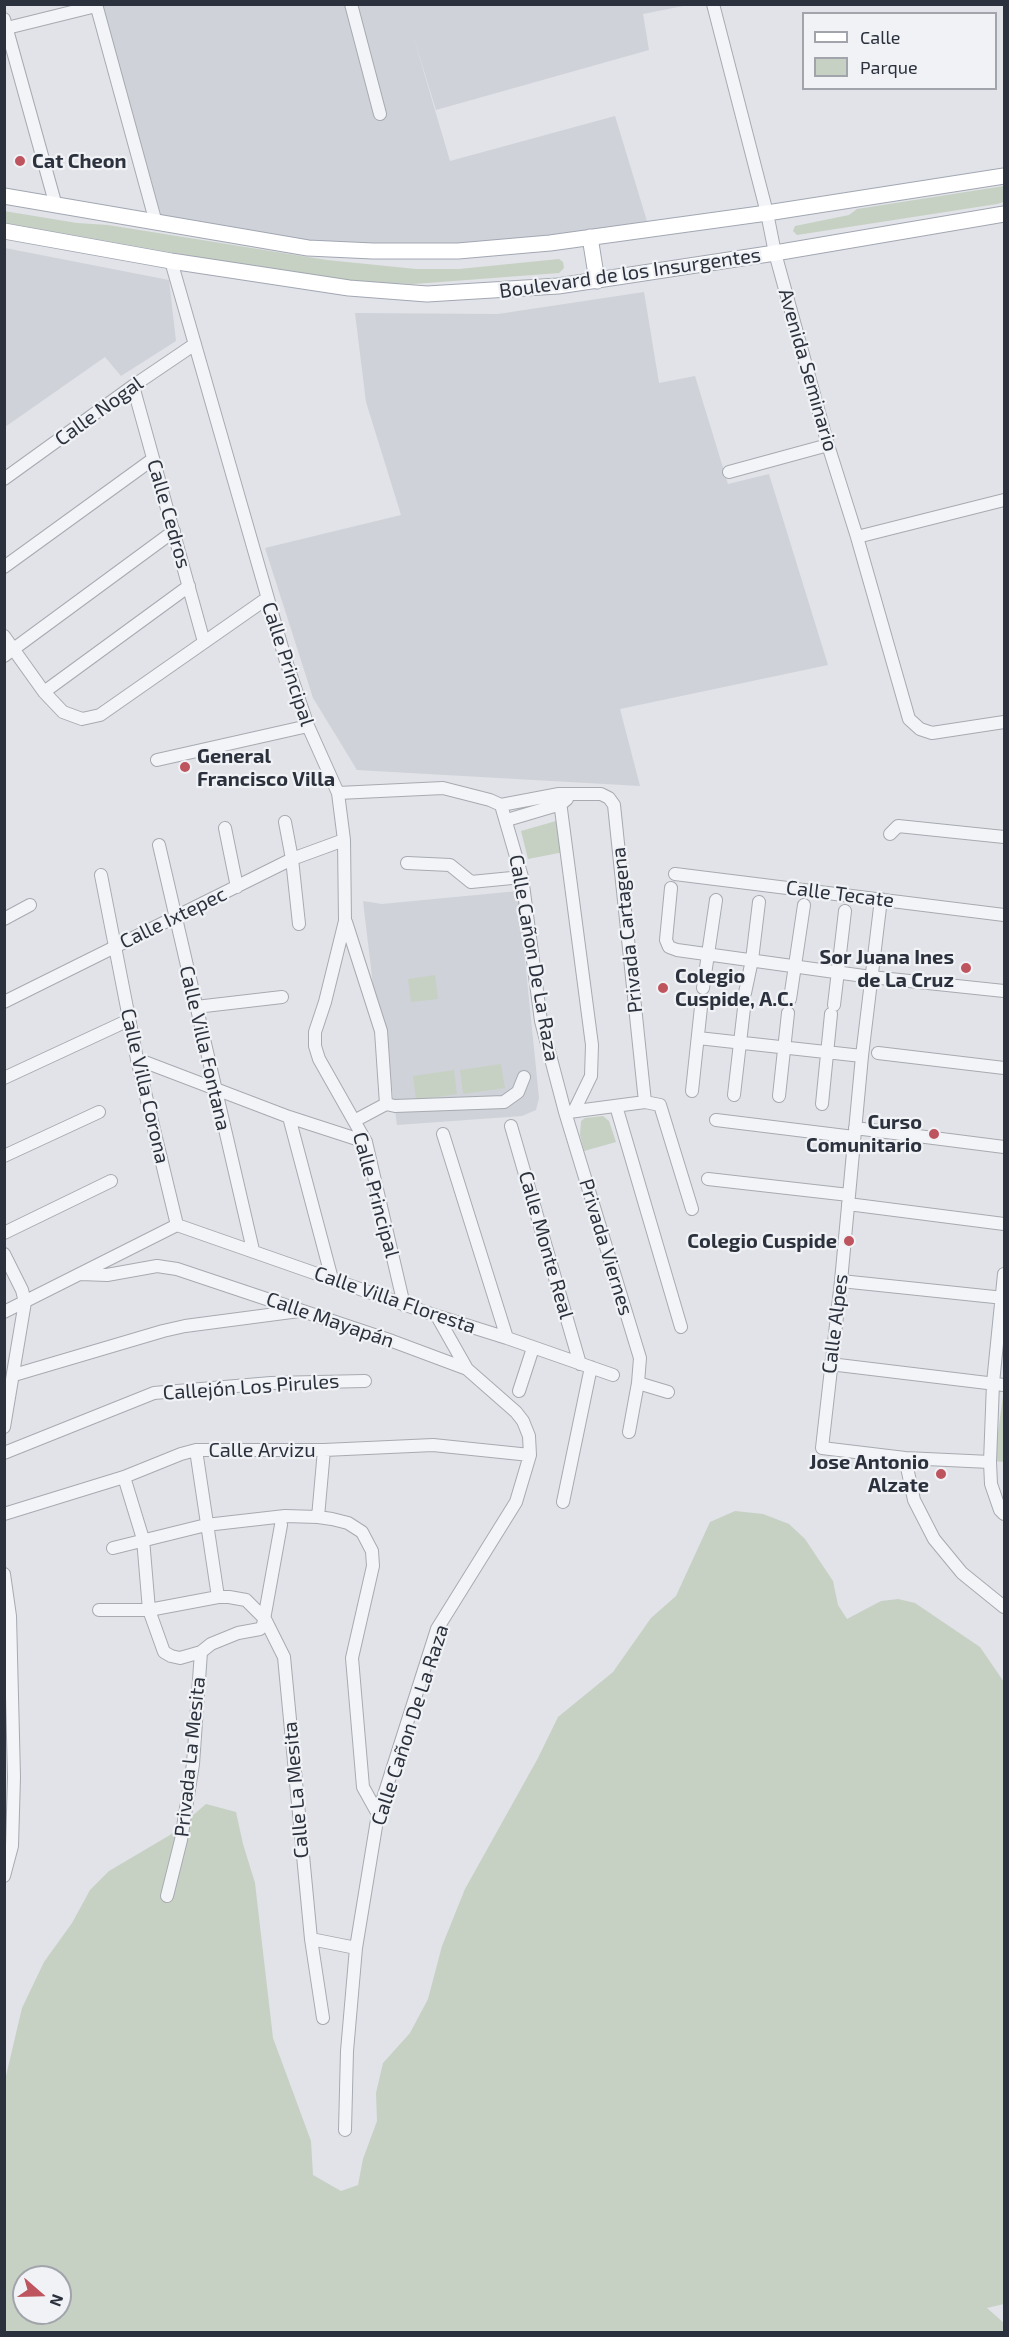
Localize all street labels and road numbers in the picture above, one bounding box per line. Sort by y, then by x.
street label: Boulevard de los Insurgentes [498,243,762,303]
street label: Avenida Seminario [773,286,843,454]
street label: Calle Nogal [50,371,148,451]
street label: Calle Cedros [142,457,196,571]
street label: Calle Principal [257,599,319,729]
street label: Privada Cartagena [606,846,648,1014]
street label: Calle Cañon De La Raza [504,853,564,1063]
street label: Calle Tecate [785,875,895,913]
street label: Calle Ixtepec [116,882,230,954]
street label: Calle Villa Fontana [174,963,236,1133]
street label: Calle Villa Corona [115,1006,175,1166]
street label: Calle Principal [348,1130,404,1260]
street label: Calle Monte Real [513,1168,579,1322]
street label: Privada Viernes [574,1176,638,1318]
street label: Calle Villa Floresta [311,1261,479,1339]
street label: Calle Alpes [817,1273,853,1375]
street label: Calle Mayapán [263,1287,397,1353]
street label: Callejón Los Pirules [162,1369,340,1405]
street label: Calle Arvizu [208,1438,316,1462]
street label: Calle Cañon De La Raza [366,1622,454,1828]
street label: Privada La Mesita [170,1676,210,1838]
street label: Calle La Mesita [278,1721,314,1859]

